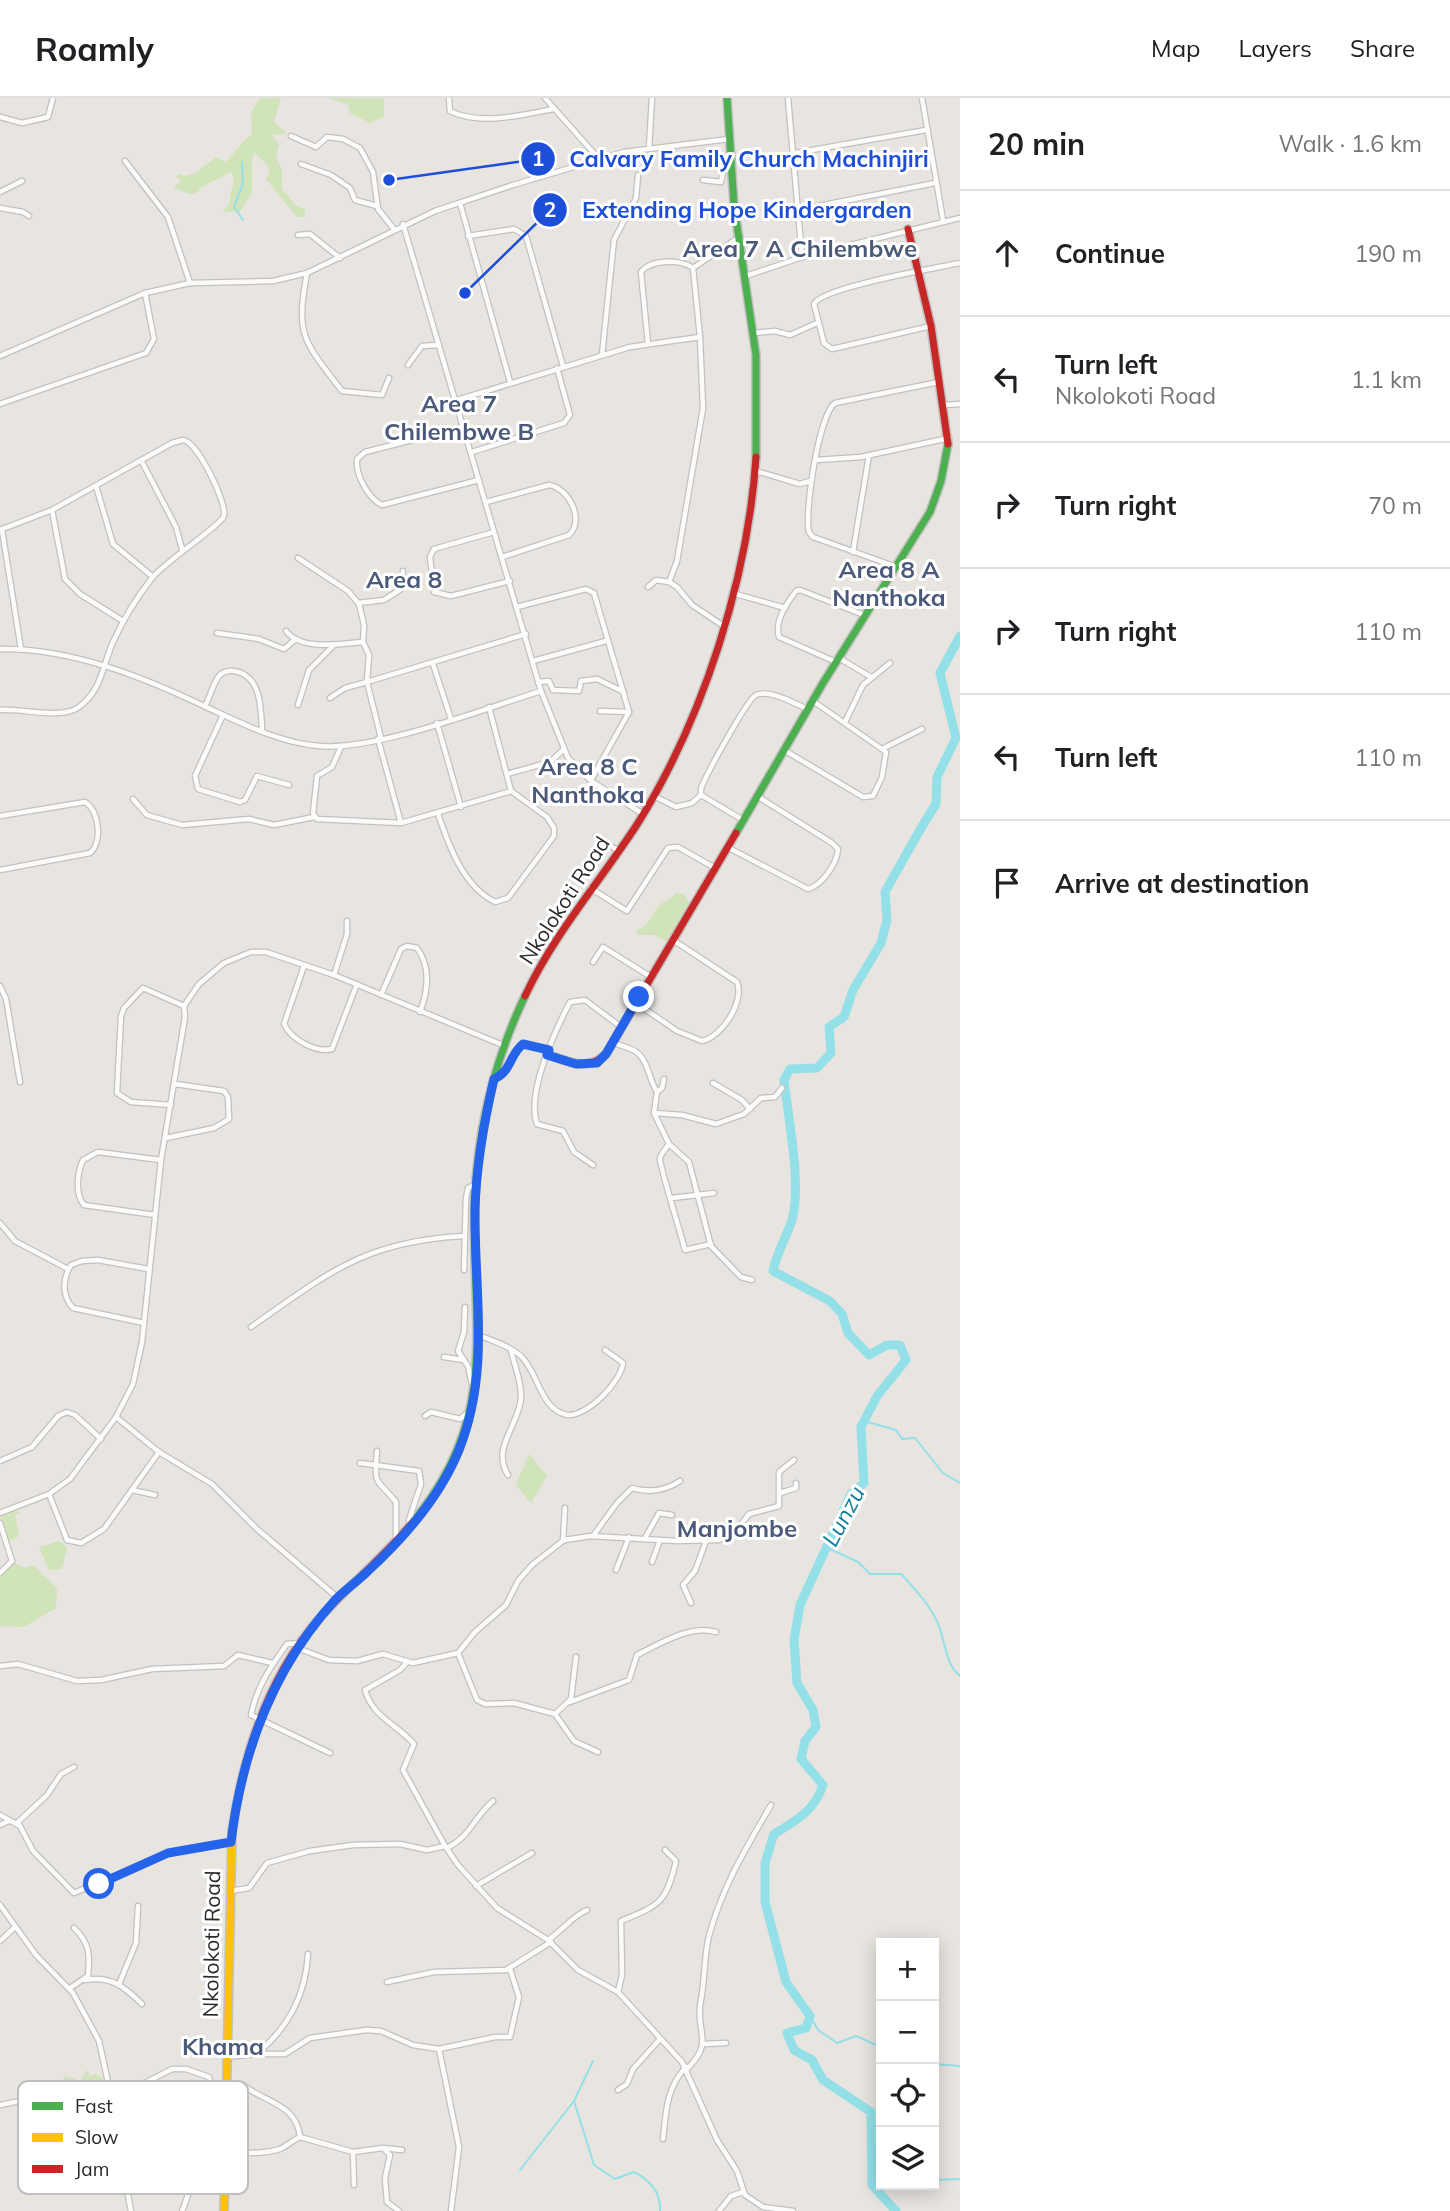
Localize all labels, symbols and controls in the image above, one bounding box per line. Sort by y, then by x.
text: Roamly [35,28,154,69]
text: Map [1151,33,1200,63]
text: Layers [1238,33,1312,63]
text: Share [1350,33,1415,63]
text: 20 min [988,125,1085,163]
text: Walk · 1.6 km [1278,129,1422,158]
callout: Calvary Family Church Machinjiri [520,137,943,181]
text: Calvary Family Church Machinjiri [569,144,929,173]
text: 1 [532,145,544,171]
callout: Extending Hope Kindergarden [533,188,926,232]
text: Extending Hope Kindergarden [582,195,912,224]
text: 2 [544,196,556,222]
district label: Area 7 A Chilembwe [683,233,917,263]
icon: ahead [988,234,1026,272]
text: Continue [1055,237,1165,270]
text: 190 m [1354,239,1422,268]
text: Turn left [1055,348,1157,381]
icon: left [988,360,1026,398]
text: 1.1 km [1351,365,1422,394]
text: Nkolokoti Road [1055,381,1216,410]
district label: Area 7 Chilembwe B [384,388,534,446]
icon: right [988,486,1026,524]
text: Turn right [1055,489,1176,522]
text: 70 m [1368,491,1422,520]
district label: Area 8 A Nanthoka [832,554,946,612]
district label: Area 8 [366,564,442,594]
icon: right [988,612,1026,650]
text: Turn right [1055,615,1176,648]
text: 110 m [1354,617,1422,646]
icon: left [988,738,1026,776]
text: Turn left [1055,741,1157,774]
text: 110 m [1354,743,1422,772]
district label: Area 8 C Nanthoka [531,751,645,809]
street label: Nkolokoti Road [513,831,615,969]
icon: arrive [988,864,1026,902]
text: Arrive at destination [1055,867,1310,900]
route end [623,981,654,1012]
water label: Lunzu [815,1481,871,1551]
district label: Manjombe [677,1513,797,1543]
route start [83,1868,114,1899]
street label: Nkolokoti Road [197,1870,225,2018]
map controls [876,1938,939,2190]
button: + [876,1938,939,2001]
button: − [876,2001,939,2064]
district label: Khama [182,2031,264,2061]
button: locate [876,2064,939,2127]
legend [18,2081,248,2194]
text: Fast [75,2094,113,2118]
text: Slow [75,2125,119,2149]
button: layers [876,2127,939,2190]
text: Jam [75,2157,109,2181]

